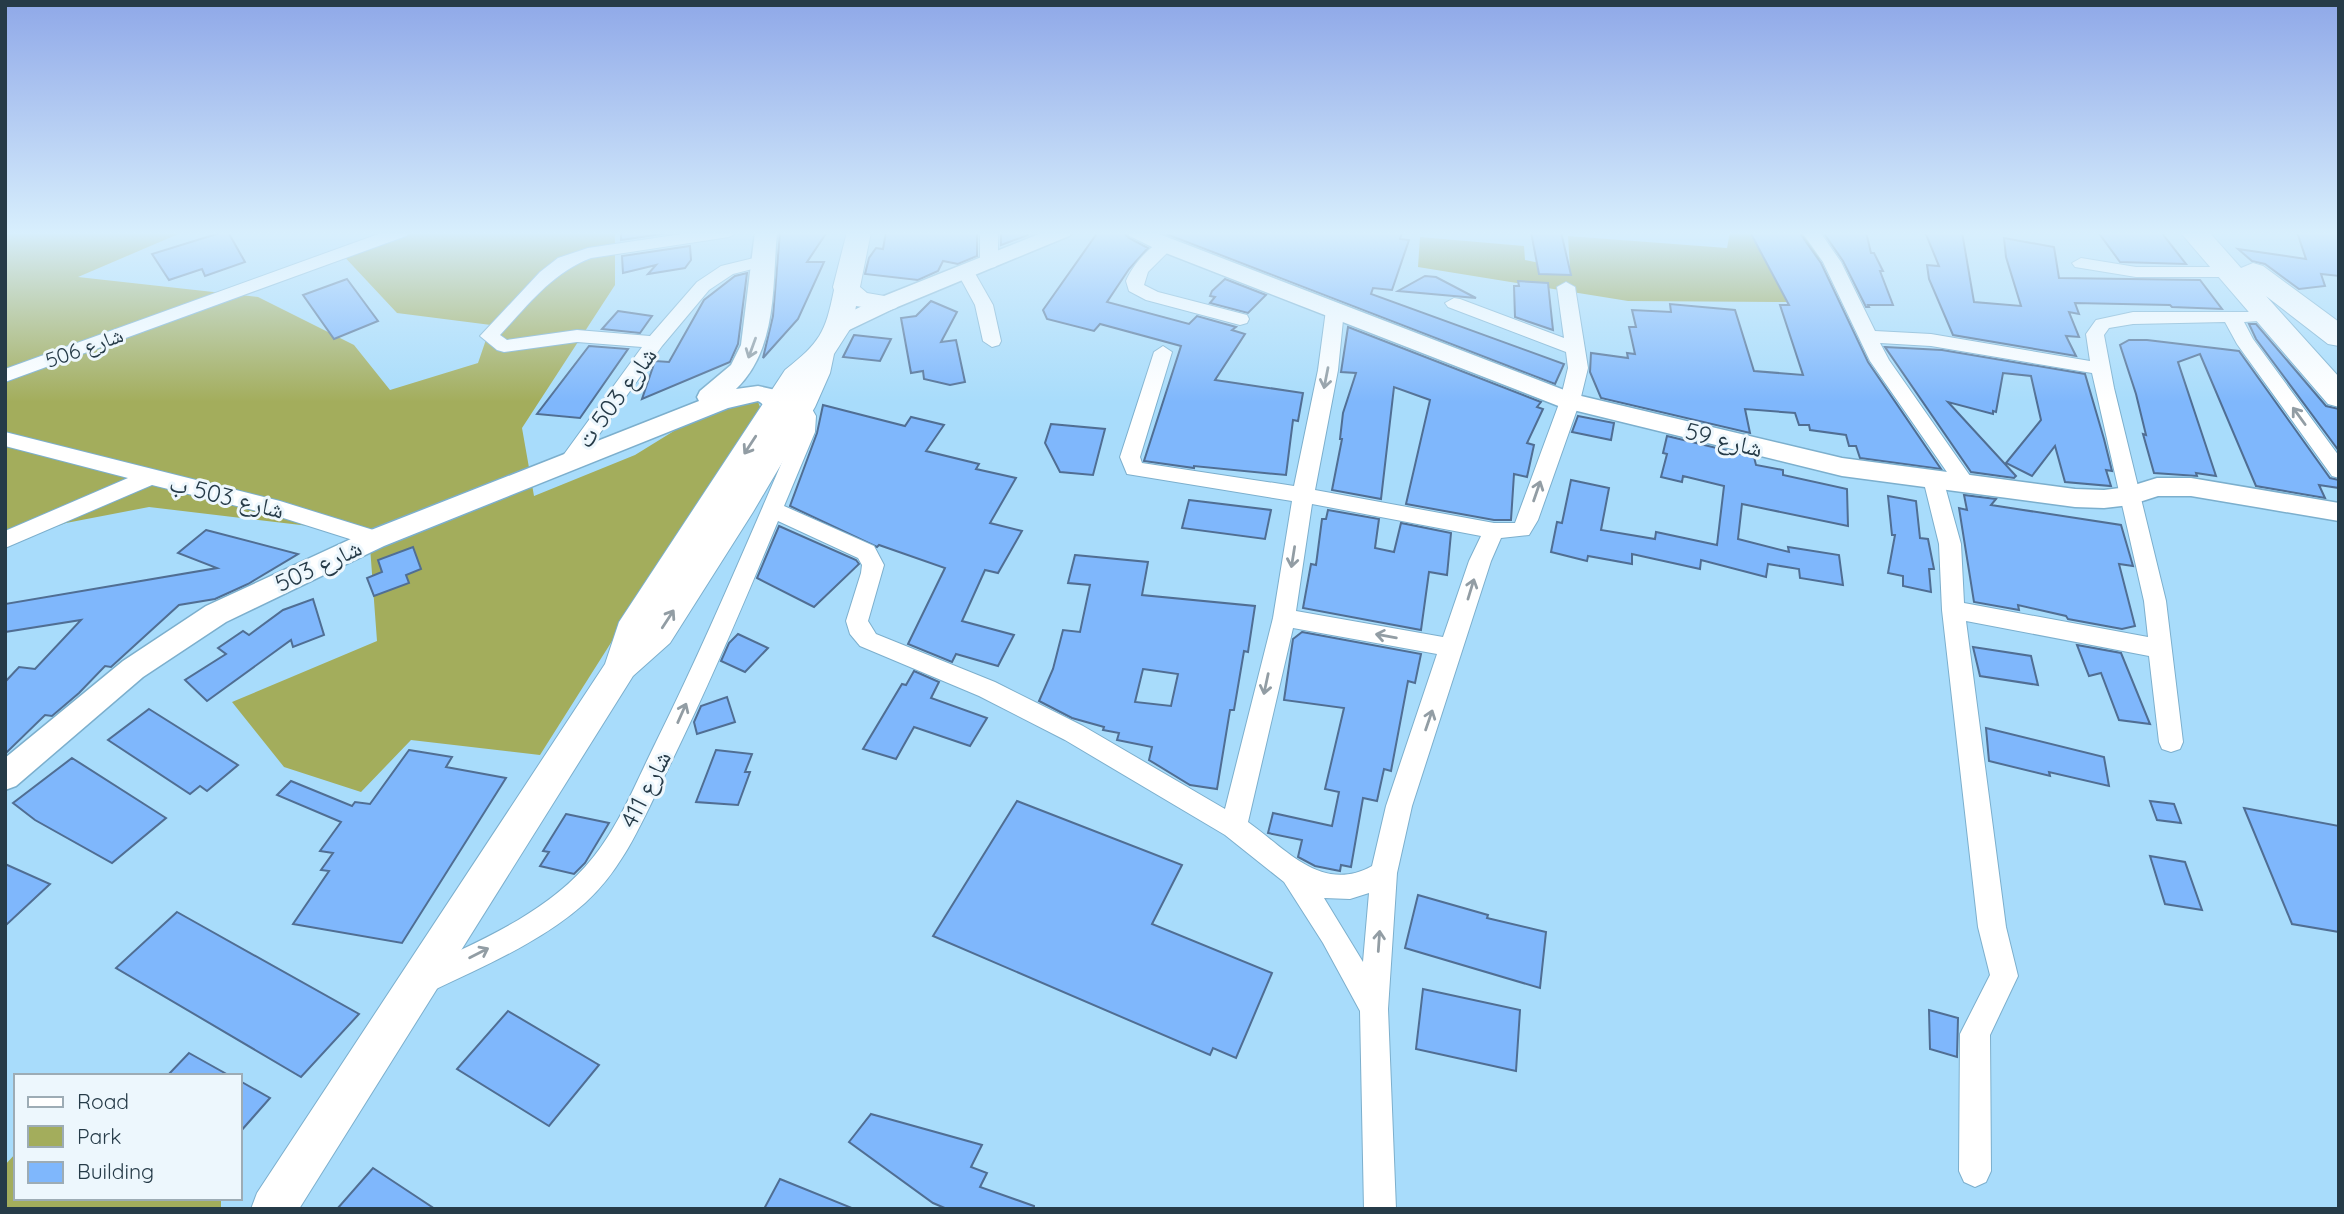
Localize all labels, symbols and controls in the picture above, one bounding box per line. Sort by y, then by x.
street label: شارع 506 [42,321,127,374]
one-way arrow [745,336,757,358]
street label: شارع 503 ت [569,341,663,454]
one-way arrow [1319,366,1332,389]
one-way arrow [2291,407,2306,426]
street label: شارع 59 [1682,415,1766,464]
one-way arrow [742,435,756,455]
street label: شارع 503 ب [166,467,287,526]
one-way arrow [1531,481,1544,503]
street label: شارع 503 [270,532,367,599]
one-way arrow [1287,545,1300,567]
one-way arrow [1466,578,1479,600]
one-way arrow [662,609,676,629]
one-way arrow [1375,629,1398,643]
one-way arrow [1259,672,1273,695]
one-way arrow [676,702,689,724]
one-way arrow [1424,710,1436,732]
street label: شارع 411 [613,745,678,833]
one-way arrow [1373,930,1386,953]
one-way arrow [468,946,489,960]
legend [14,1074,242,1200]
text: Road [77,1088,129,1114]
text: Park [77,1123,121,1149]
text: Building [77,1158,154,1184]

